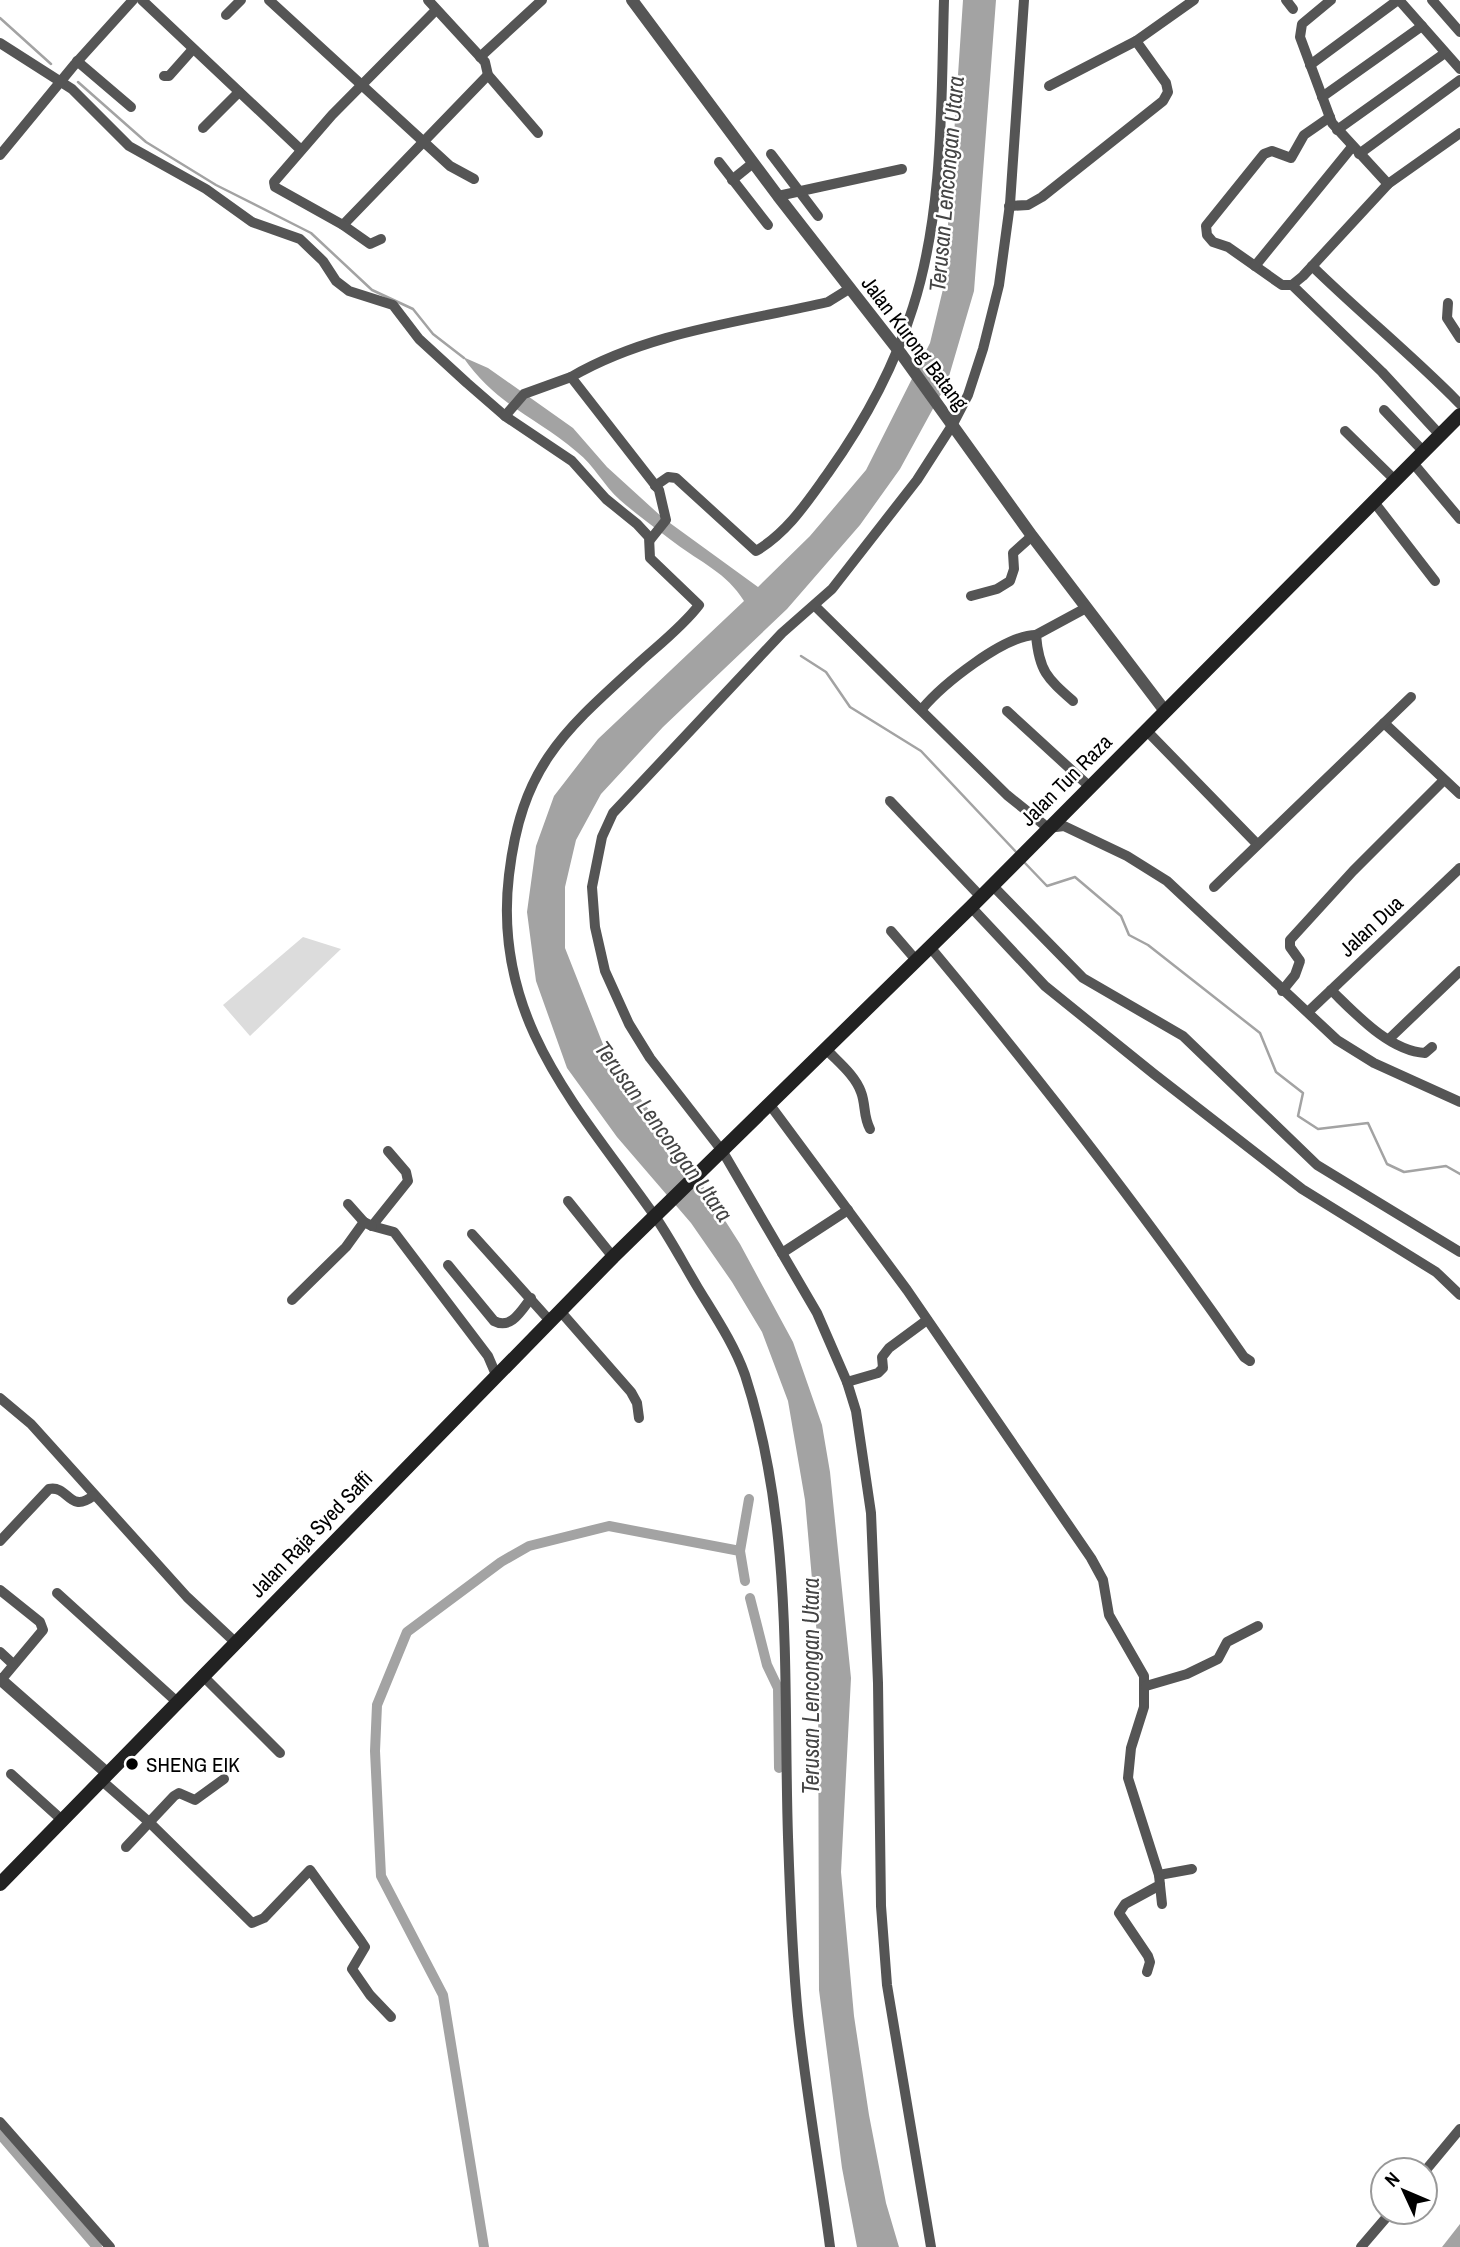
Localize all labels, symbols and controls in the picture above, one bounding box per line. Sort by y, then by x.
water label: Terusan Lencongan Utara [921,75,971,293]
street label: Jalan Kurong Batang [855,270,975,416]
street label: Jalan Tun Raza [1014,727,1119,832]
street label: Jalan Dua [1333,889,1410,963]
water label: Terusan Lencongan Utara [588,1034,740,1228]
street label: Jalan Raja Syed Saffi [243,1464,379,1604]
water label: Terusan Lencongan Utara [795,1578,826,1794]
place label: SHENG EIK [146,1750,240,1779]
marker: SHENG EIK [124,1756,140,1772]
north arrow [1369,2156,1439,2226]
text: N [1379,2166,1405,2192]

